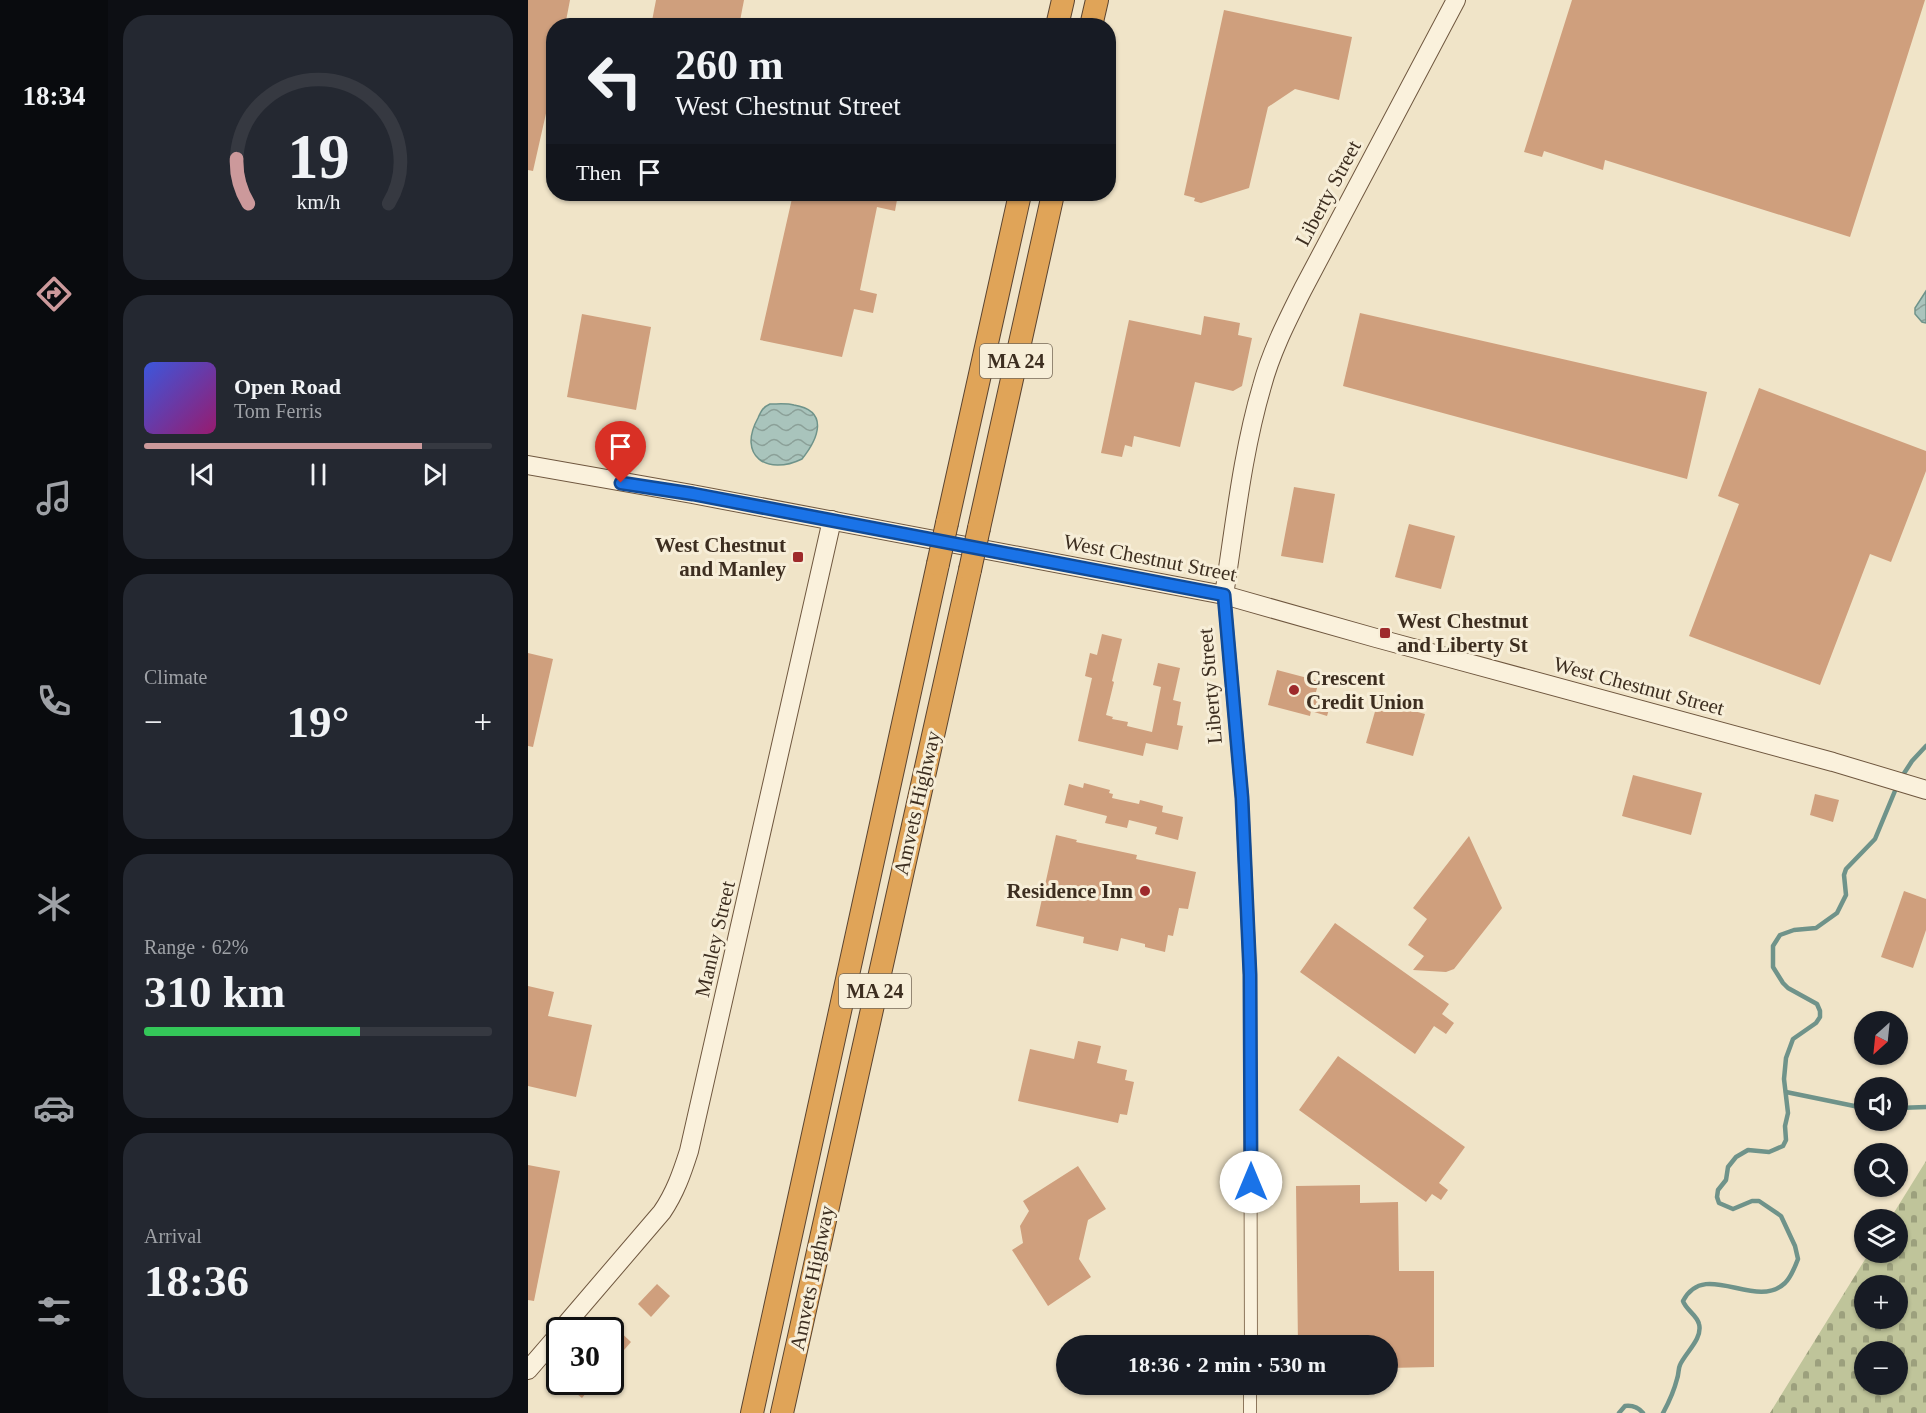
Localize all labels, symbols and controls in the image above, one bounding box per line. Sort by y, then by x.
icon: left [576,42,654,120]
text: 260 m [675,42,784,88]
text: 18:34 [23,81,86,111]
text: West Chestnut Street [675,91,901,121]
text: 19 [287,122,349,191]
street label: Liberty Street [1290,136,1366,250]
icon: arrive [633,156,666,189]
text: Then [576,160,621,185]
text: km/h [296,191,340,215]
icon: directions [33,273,75,315]
road number: MA 24 [980,344,1052,378]
text: Open Road [234,374,341,399]
text: Tom Ferris [234,400,322,422]
pin [595,421,646,483]
icon: arrive [604,430,637,463]
icon: previous [186,458,219,491]
icon: pause [302,458,335,491]
icon: next [418,458,451,491]
icon: music [33,477,75,519]
street label: West Chestnut Street [1062,529,1239,587]
place label: West Chestnut and Manley [655,533,786,581]
marker: West Chestnut and Manley [791,550,805,564]
place label: West Chestnut and Liberty St [1397,609,1528,657]
marker: West Chestnut and Liberty St [1378,626,1392,640]
street label: Liberty Street [1193,627,1227,745]
street label: West Chestnut Street [1551,652,1727,720]
text: Climate [144,666,207,688]
place label: Crescent Credit Union [1306,666,1424,714]
icon: phone [33,680,75,722]
marker: Crescent Credit Union [1287,683,1301,697]
text: 19° [287,697,350,747]
text: − [144,704,163,740]
text: + [473,704,492,740]
street label: Amvets Highway [889,728,945,878]
street label: Manley Street [690,878,740,999]
place label: Residence Inn [1006,879,1133,903]
icon: climate [33,883,75,925]
marker: Residence Inn [1138,884,1152,898]
text: Range · 62% [144,936,248,958]
text: 310 km [144,967,285,1017]
road number: MA 24 [839,974,911,1008]
north arrow [1854,1011,1908,1065]
map controls [1854,1011,1908,1395]
button: sound [1854,1077,1908,1131]
icon: car [33,1087,75,1129]
button: search [1854,1143,1908,1197]
position arrow [1219,1150,1283,1214]
street label: Amvets Highway [785,1203,839,1353]
button: layers [1854,1209,1908,1263]
text: Arrival [144,1225,202,1247]
text: 18:36 [144,1256,249,1306]
button: + [1854,1275,1908,1329]
icon: filters [33,1290,75,1332]
speed limit sign: 30 [546,1317,624,1395]
button: − [1854,1341,1908,1395]
text: 18:36 · 2 min · 530 m [1128,1352,1326,1377]

